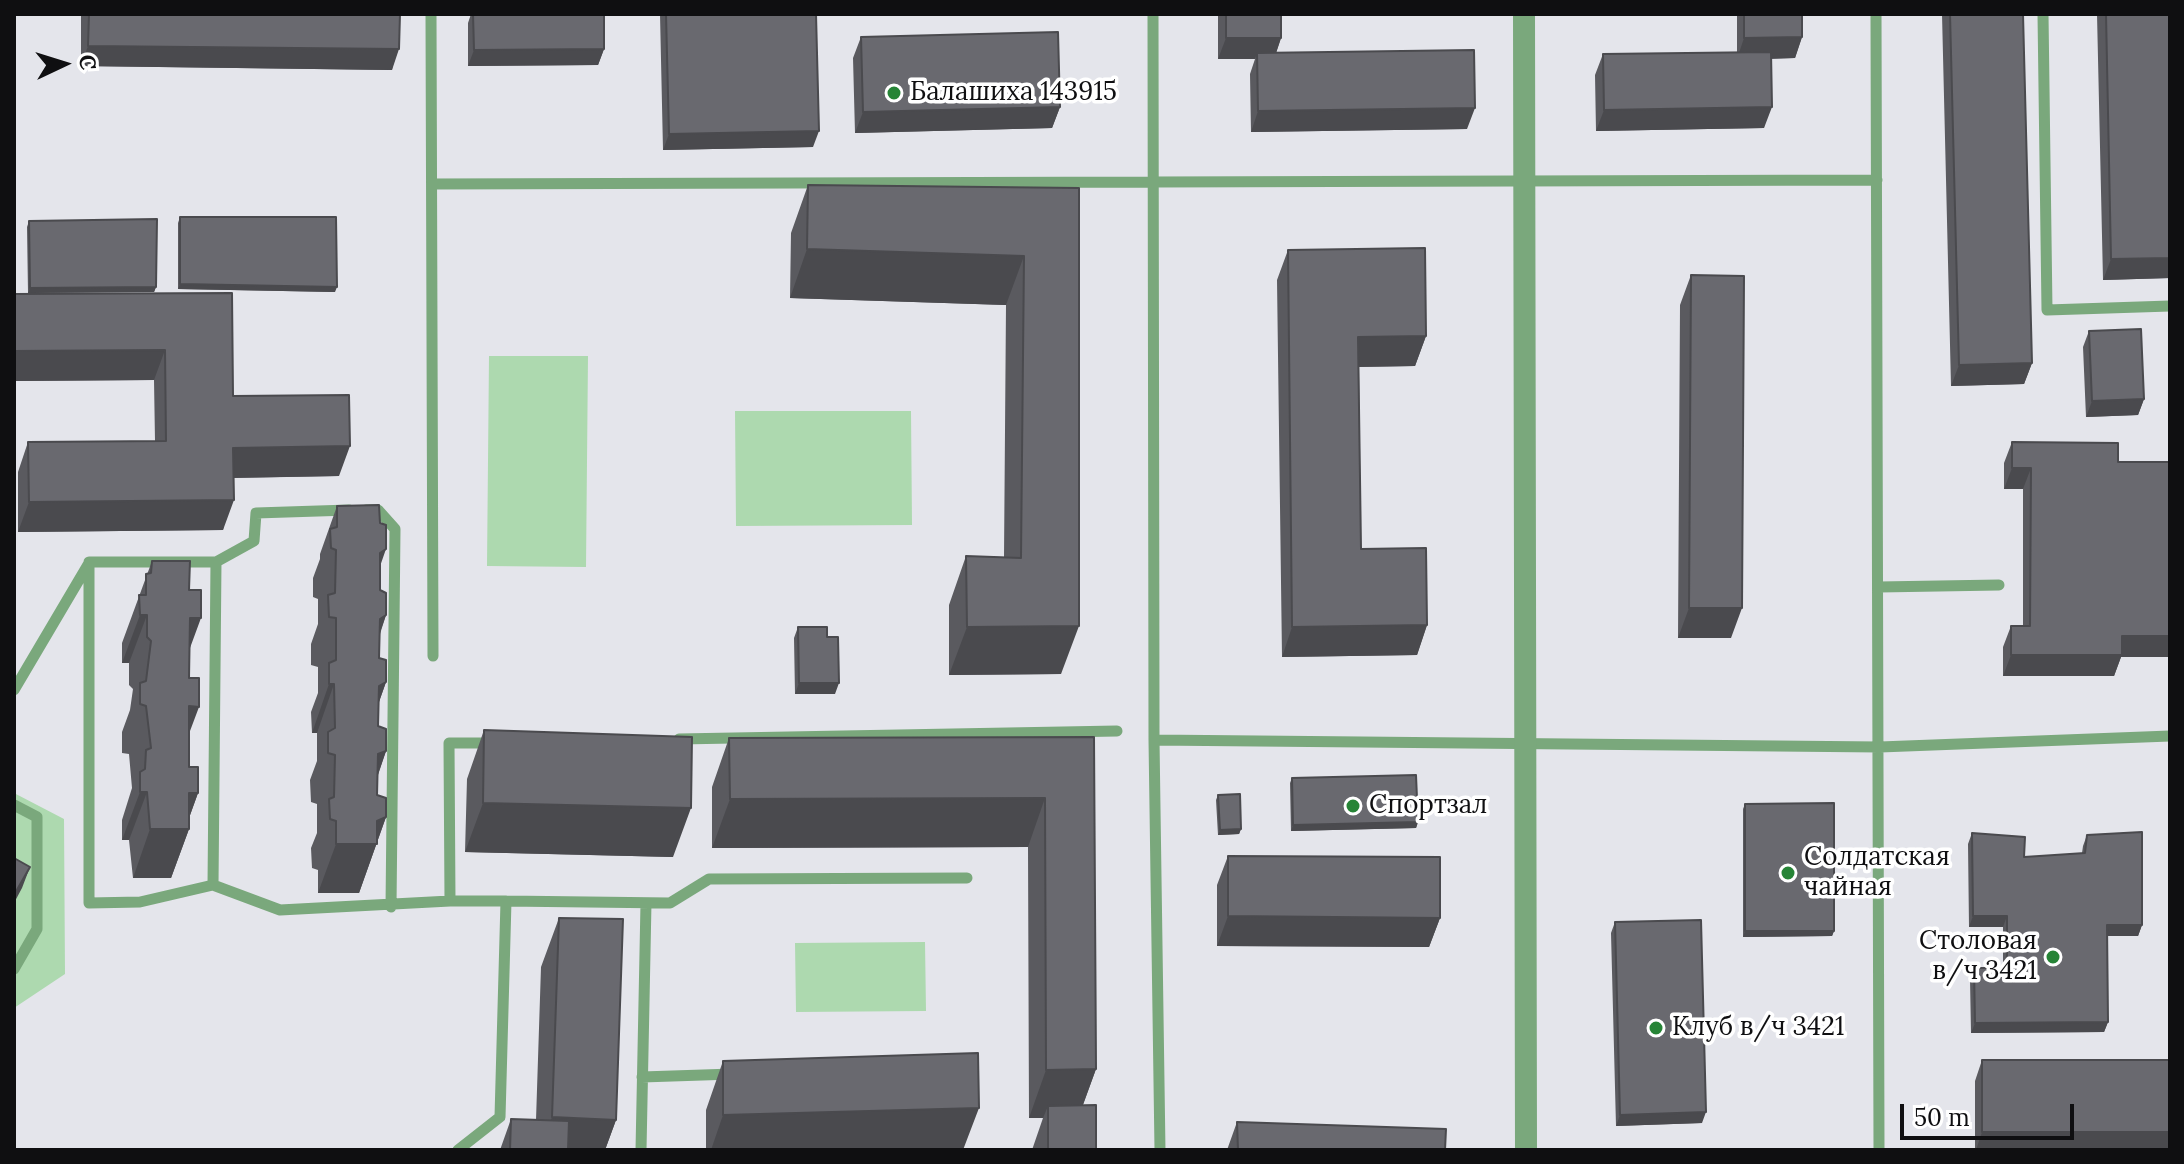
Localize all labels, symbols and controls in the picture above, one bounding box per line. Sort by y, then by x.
north arrow [24,24,104,104]
text: С [73,54,102,71]
place label: Балашиха 143915 [910,77,1117,109]
marker: Балашиха 143915 [885,84,903,102]
place label: Спортзал [1369,790,1488,822]
marker: Спортзал [1344,797,1362,815]
place label: Солдатская чайная [1804,842,1950,904]
marker: Солдатская чайная [1779,864,1797,882]
place label: Столовая в/ч 3421 [1919,926,2037,988]
marker: Столовая в/ч 3421 [2044,948,2062,966]
place label: Клуб в/ч 3421 [1672,1012,1845,1044]
marker: Клуб в/ч 3421 [1647,1019,1665,1037]
scale bar [1904,1088,2078,1138]
text: 50 m [1914,1102,1970,1133]

